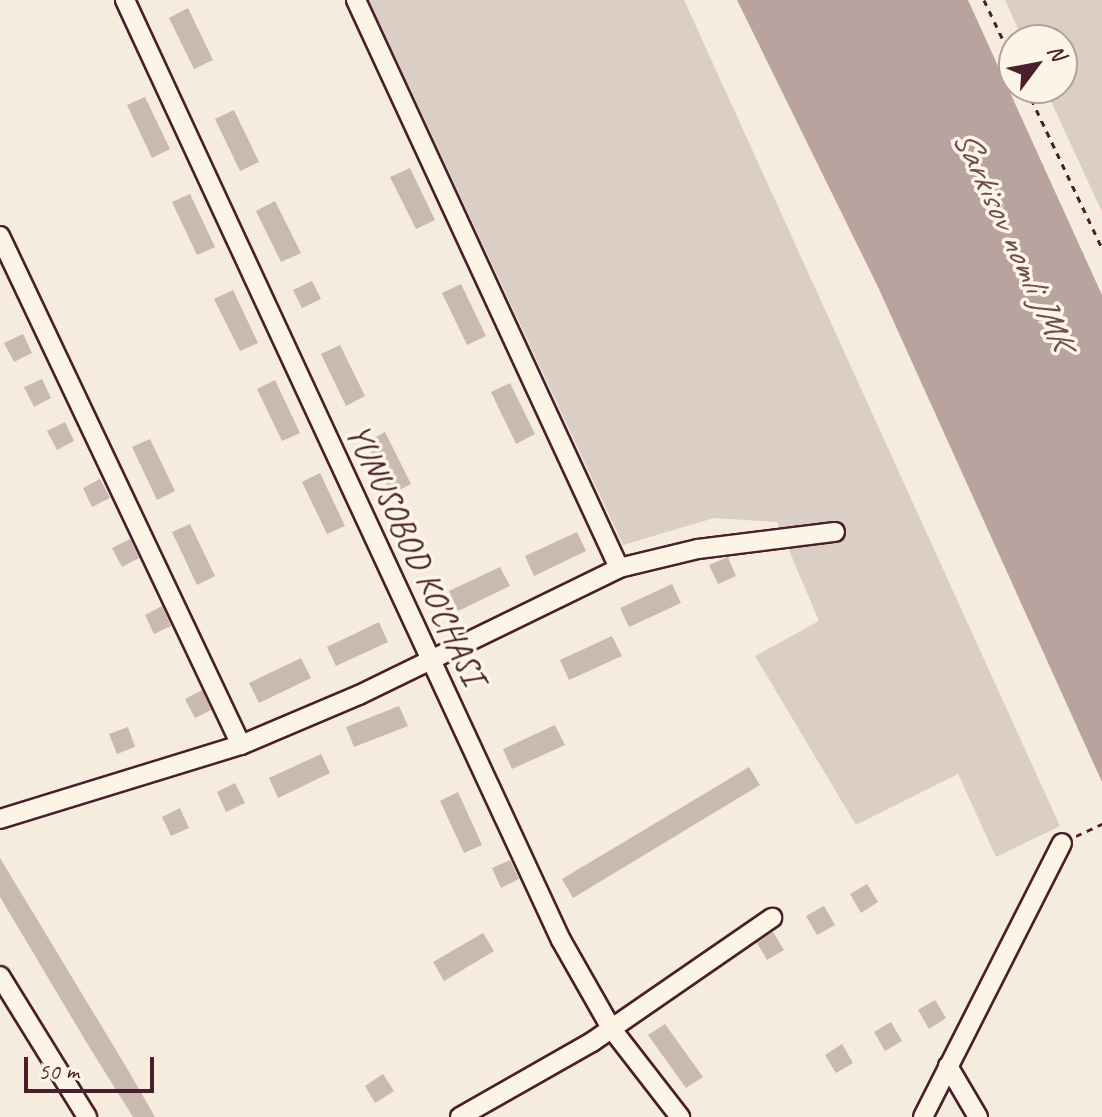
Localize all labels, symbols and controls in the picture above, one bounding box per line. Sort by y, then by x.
north arrow [998,24,1078,104]
text: N [1041,39,1072,66]
water label: Sarkisov nomli JMK [943,122,1083,356]
street label: YUNUSOBOD KO'CHASI [338,417,494,691]
scale bar [28,1041,158,1091]
text: 50 m [38,1056,79,1086]

